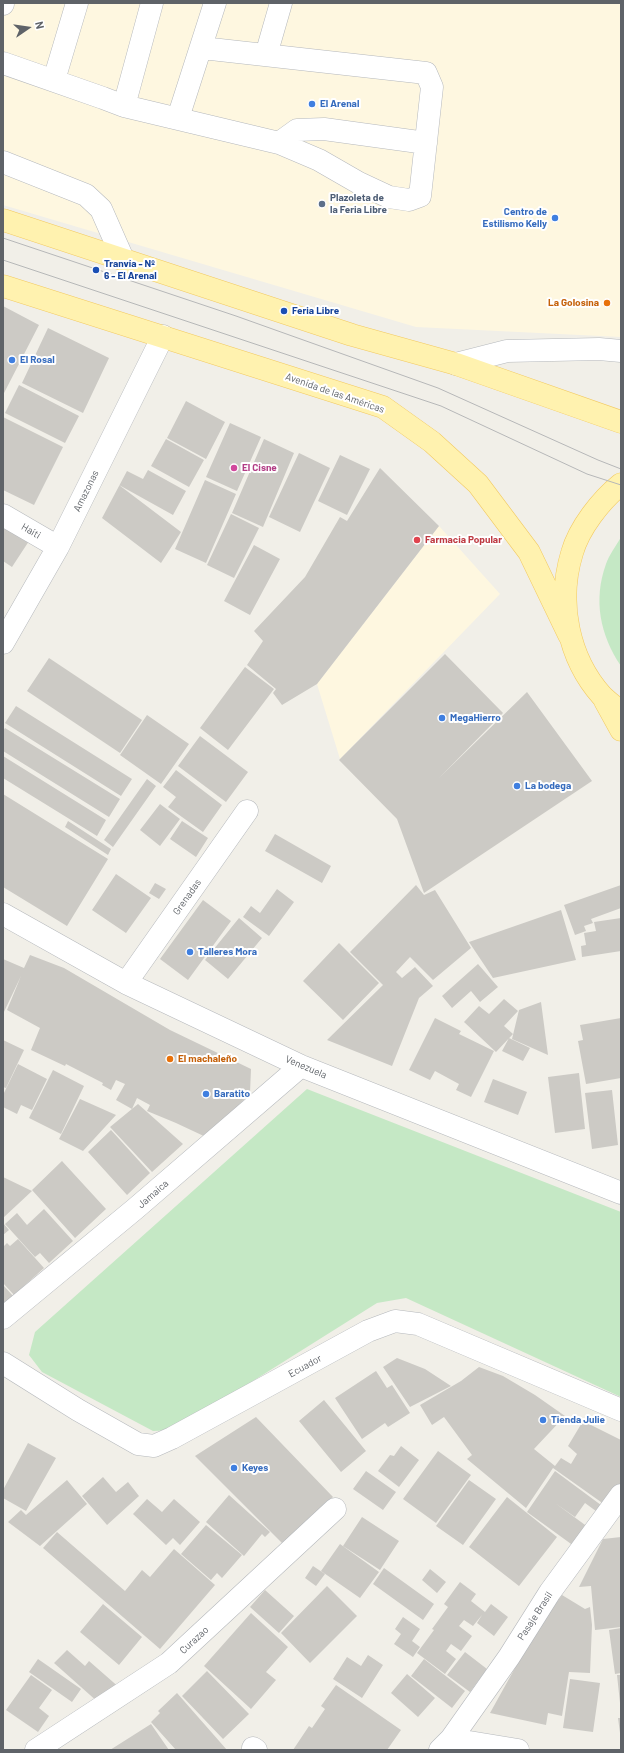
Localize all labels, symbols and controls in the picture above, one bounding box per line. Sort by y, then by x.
north arrow [8,8,48,48]
text: N [33,20,47,30]
place label: El Arenal [320,98,359,110]
marker: El Arenal [307,99,317,109]
place label: Plazoleta de la Feria Libre [330,192,387,216]
marker: Plazoleta de la Feria Libre [317,199,327,209]
place label: Centro de Estilismo Kelly [483,206,547,230]
marker: Centro de Estilismo Kelly [550,213,560,223]
place label: Tranvía - Nº 6 - El Arenal [104,258,157,282]
marker: Tranvía - Nº 6 - El Arenal [91,265,101,275]
place label: La Golosina [548,297,599,309]
marker: La Golosina [602,298,612,308]
place label: Feria Libre [292,305,339,317]
marker: Feria Libre [279,306,289,316]
place label: El Rosal [20,354,55,366]
marker: El Rosal [7,355,17,365]
street label: Avenida de las Américas [284,370,386,416]
place label: El Cisne [242,462,277,474]
marker: El Cisne [229,463,239,473]
street label: Amazonas [71,468,101,514]
street label: Haiti [19,521,43,541]
place label: Farmacia Popular [425,534,502,546]
marker: Farmacia Popular [412,535,422,545]
place label: MegaHierro [450,712,501,724]
marker: MegaHierro [437,713,447,723]
place label: La bodega [525,780,571,792]
marker: La bodega [512,781,522,791]
street label: Grenadas [170,877,204,917]
place label: Talleres Mora [198,946,257,958]
marker: Talleres Mora [185,947,195,957]
place label: El machaleño [178,1053,237,1065]
street label: Venezuela [283,1053,329,1081]
marker: El machaleño [165,1054,175,1064]
place label: Baratito [214,1088,250,1100]
marker: Baratito [201,1089,211,1099]
street label: Jamaica [135,1177,171,1211]
street label: Ecuador [286,1352,324,1380]
place label: Tienda Julie [551,1414,605,1426]
marker: Tienda Julie [538,1415,548,1425]
place label: Keyes [242,1462,268,1474]
marker: Keyes [229,1463,239,1473]
street label: Pasaje Brasil [515,1590,555,1642]
street label: Curazao [177,1624,211,1656]

